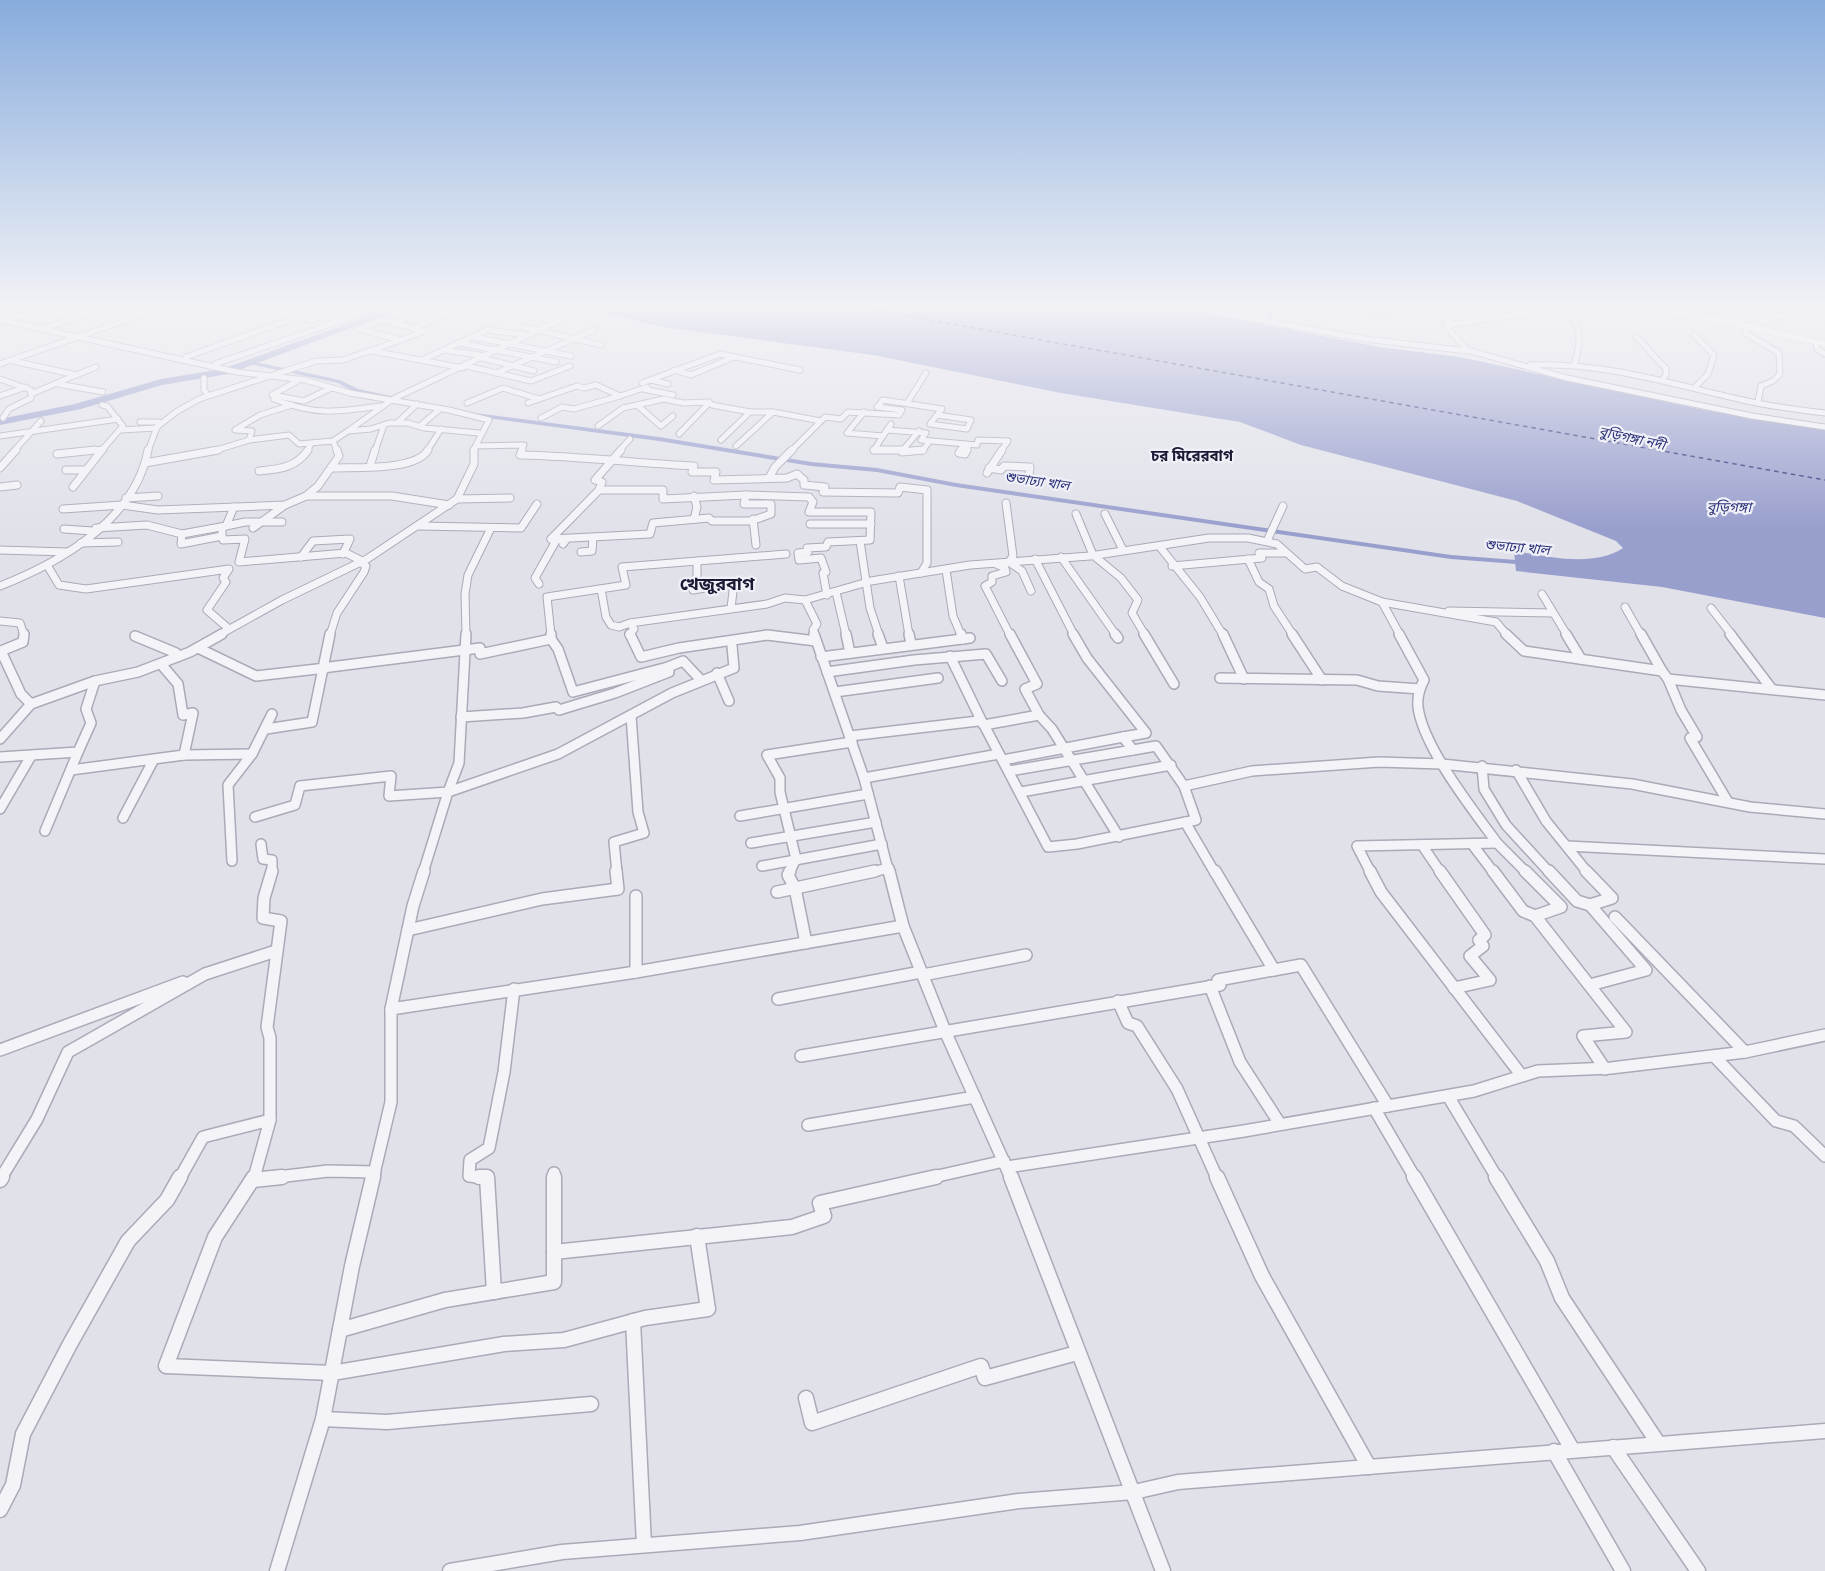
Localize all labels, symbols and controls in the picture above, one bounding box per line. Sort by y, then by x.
water label: বুড়িগঙ্গা নদী [1597,422,1670,455]
district label: চর মিরেরবাগ [1150,446,1234,464]
water label: শুভাঢ্যা খাল [1003,468,1074,494]
water label: বুড়িগঙ্গা [1707,498,1754,516]
water label: শুভাঢ্যা খাল [1484,535,1553,558]
district label: খেজুরবাগ [680,572,755,595]

